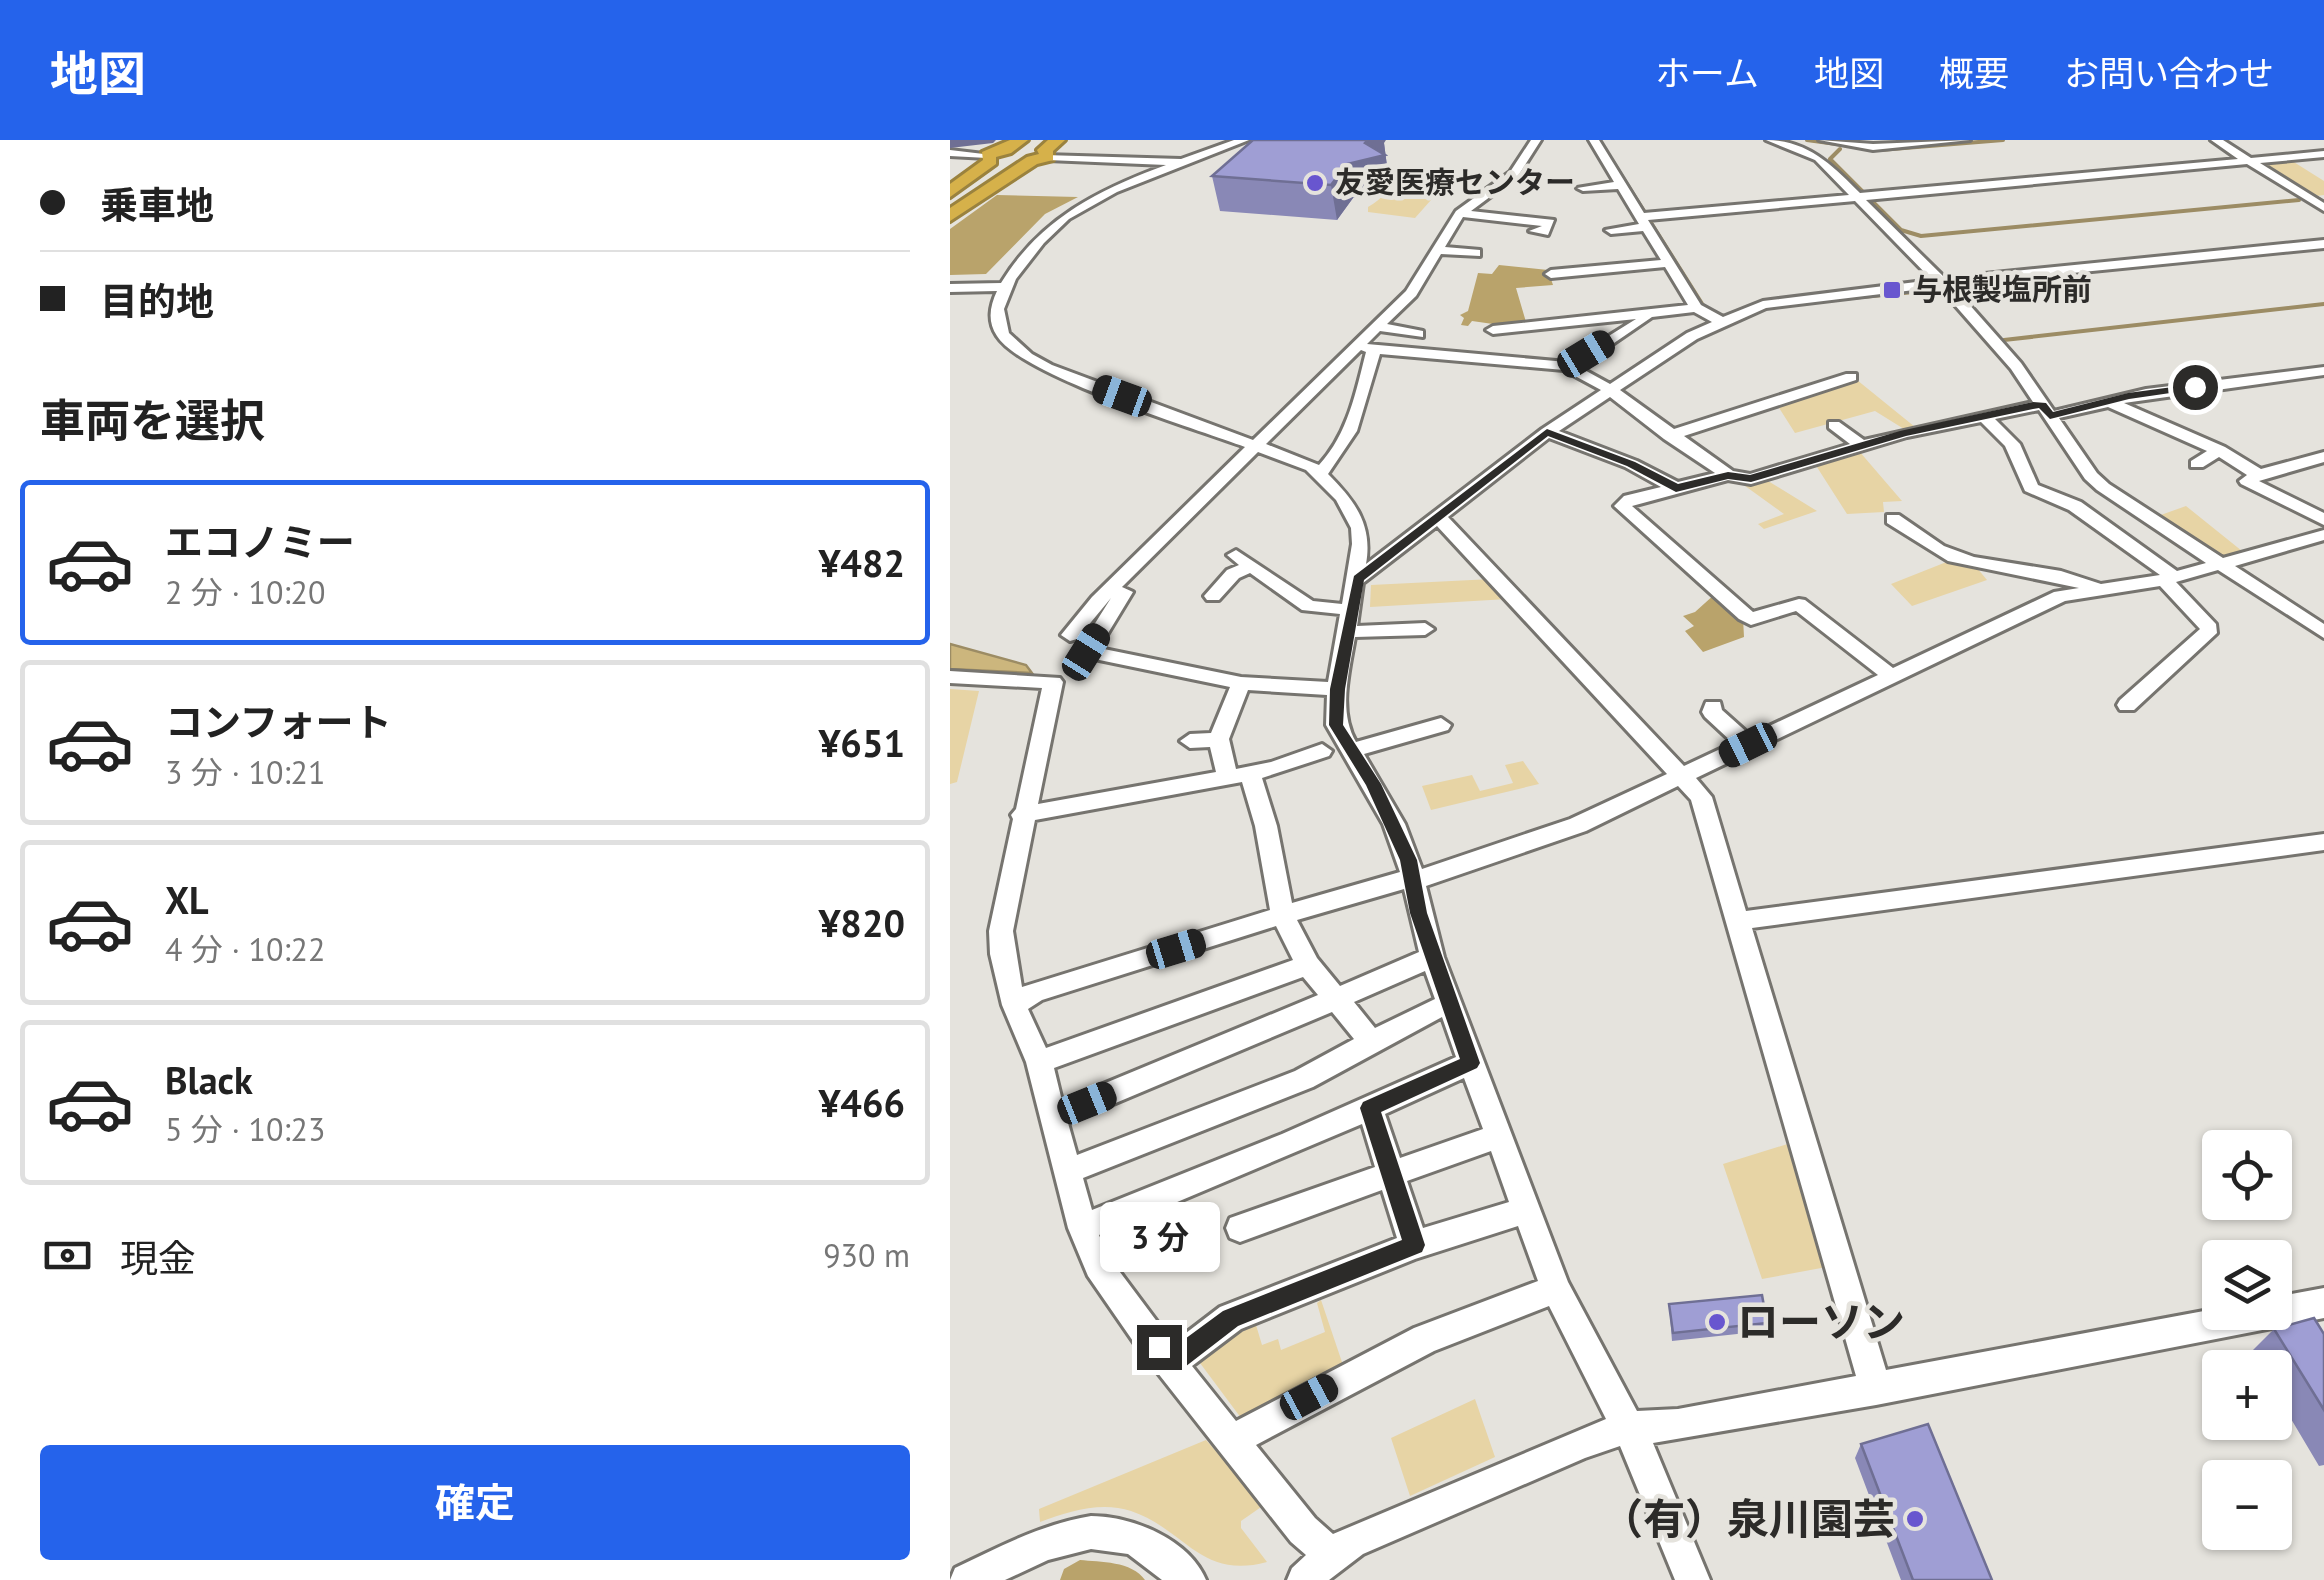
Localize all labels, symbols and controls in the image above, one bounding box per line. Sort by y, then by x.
text: 地図 [50,42,146,104]
text: ホーム [1655,50,1759,96]
text: 地図 [1814,50,1884,96]
text: 概要 [1939,50,2009,96]
text: お問い合わせ [2064,50,2274,96]
place label: 友愛医療センター [1335,162,1575,201]
marker: 友愛医療センター [1304,172,1326,194]
text: 乗車地 [100,180,214,229]
place label: 与根製塩所前 [1912,269,2092,308]
text: 目的地 [100,276,214,325]
marker: 与根製塩所前 [1881,279,1903,301]
car [1553,326,1619,382]
route start [2173,365,2218,410]
car [1089,372,1155,420]
text: 車両を選択 [40,391,265,449]
text: エコノミー [165,517,355,566]
icon: car [45,518,135,608]
text: ¥482 [819,538,905,587]
text: 2 分 · 10:20 [165,571,325,613]
car [1057,619,1115,685]
text: コンフォート [165,697,392,746]
icon: car [45,698,135,788]
text: ¥651 [819,718,905,767]
car [1714,718,1782,772]
text: 3 分 · 10:21 [165,751,325,793]
text: XL [165,875,209,924]
icon: car [45,878,135,968]
text: ¥820 [819,898,905,947]
car [1143,926,1209,972]
text: 4 分 · 10:22 [165,928,325,970]
text: Black [165,1055,253,1104]
icon: car [45,1058,135,1148]
text: ¥466 [819,1078,905,1127]
car [1054,1078,1120,1128]
text: 5 分 · 10:23 [165,1108,325,1150]
map controls [2202,1130,2292,1550]
button: locate [2202,1130,2292,1220]
callout: 3 分 [1099,1202,1219,1272]
text: 3 分 [1131,1216,1189,1258]
icon: cash [40,1228,95,1283]
text: 現金 [120,1233,196,1282]
text: 930 m [823,1234,910,1276]
button: layers [2202,1240,2292,1330]
place label: ローソン [1737,1294,1905,1349]
marker: ローソン [1706,1311,1728,1333]
route end [1137,1325,1182,1370]
button: + [2202,1350,2292,1440]
car [1275,1370,1343,1424]
button: 確定 [40,1445,910,1560]
button: − [2202,1460,2292,1550]
place label: （有）泉川園芸 [1601,1491,1895,1546]
marker: （有）泉川園芸 [1904,1508,1926,1530]

